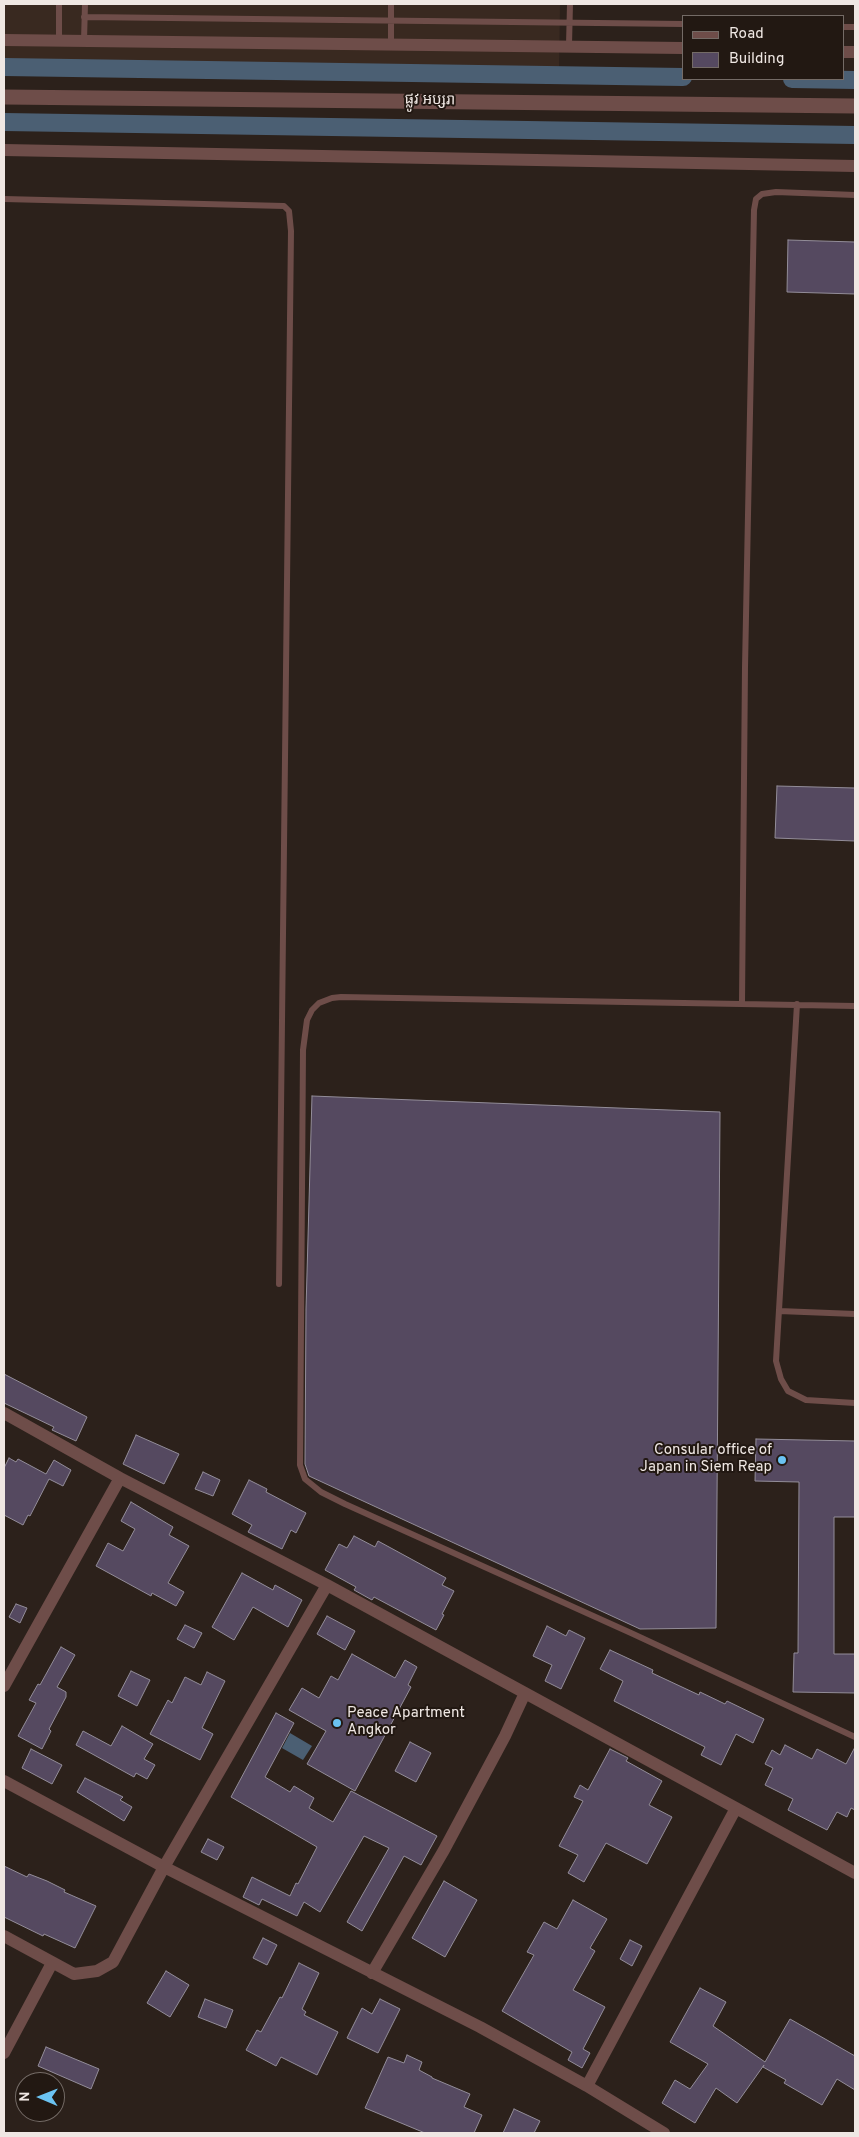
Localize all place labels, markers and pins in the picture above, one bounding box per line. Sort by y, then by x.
place label: Consular office of Japan in Siem Reap [640,1442,772,1477]
marker: Consular office of Japan in Siem Reap [776,1454,788,1466]
place label: Peace Apartment Angkor [347,1705,465,1740]
marker: Peace Apartment Angkor [331,1717,343,1729]

